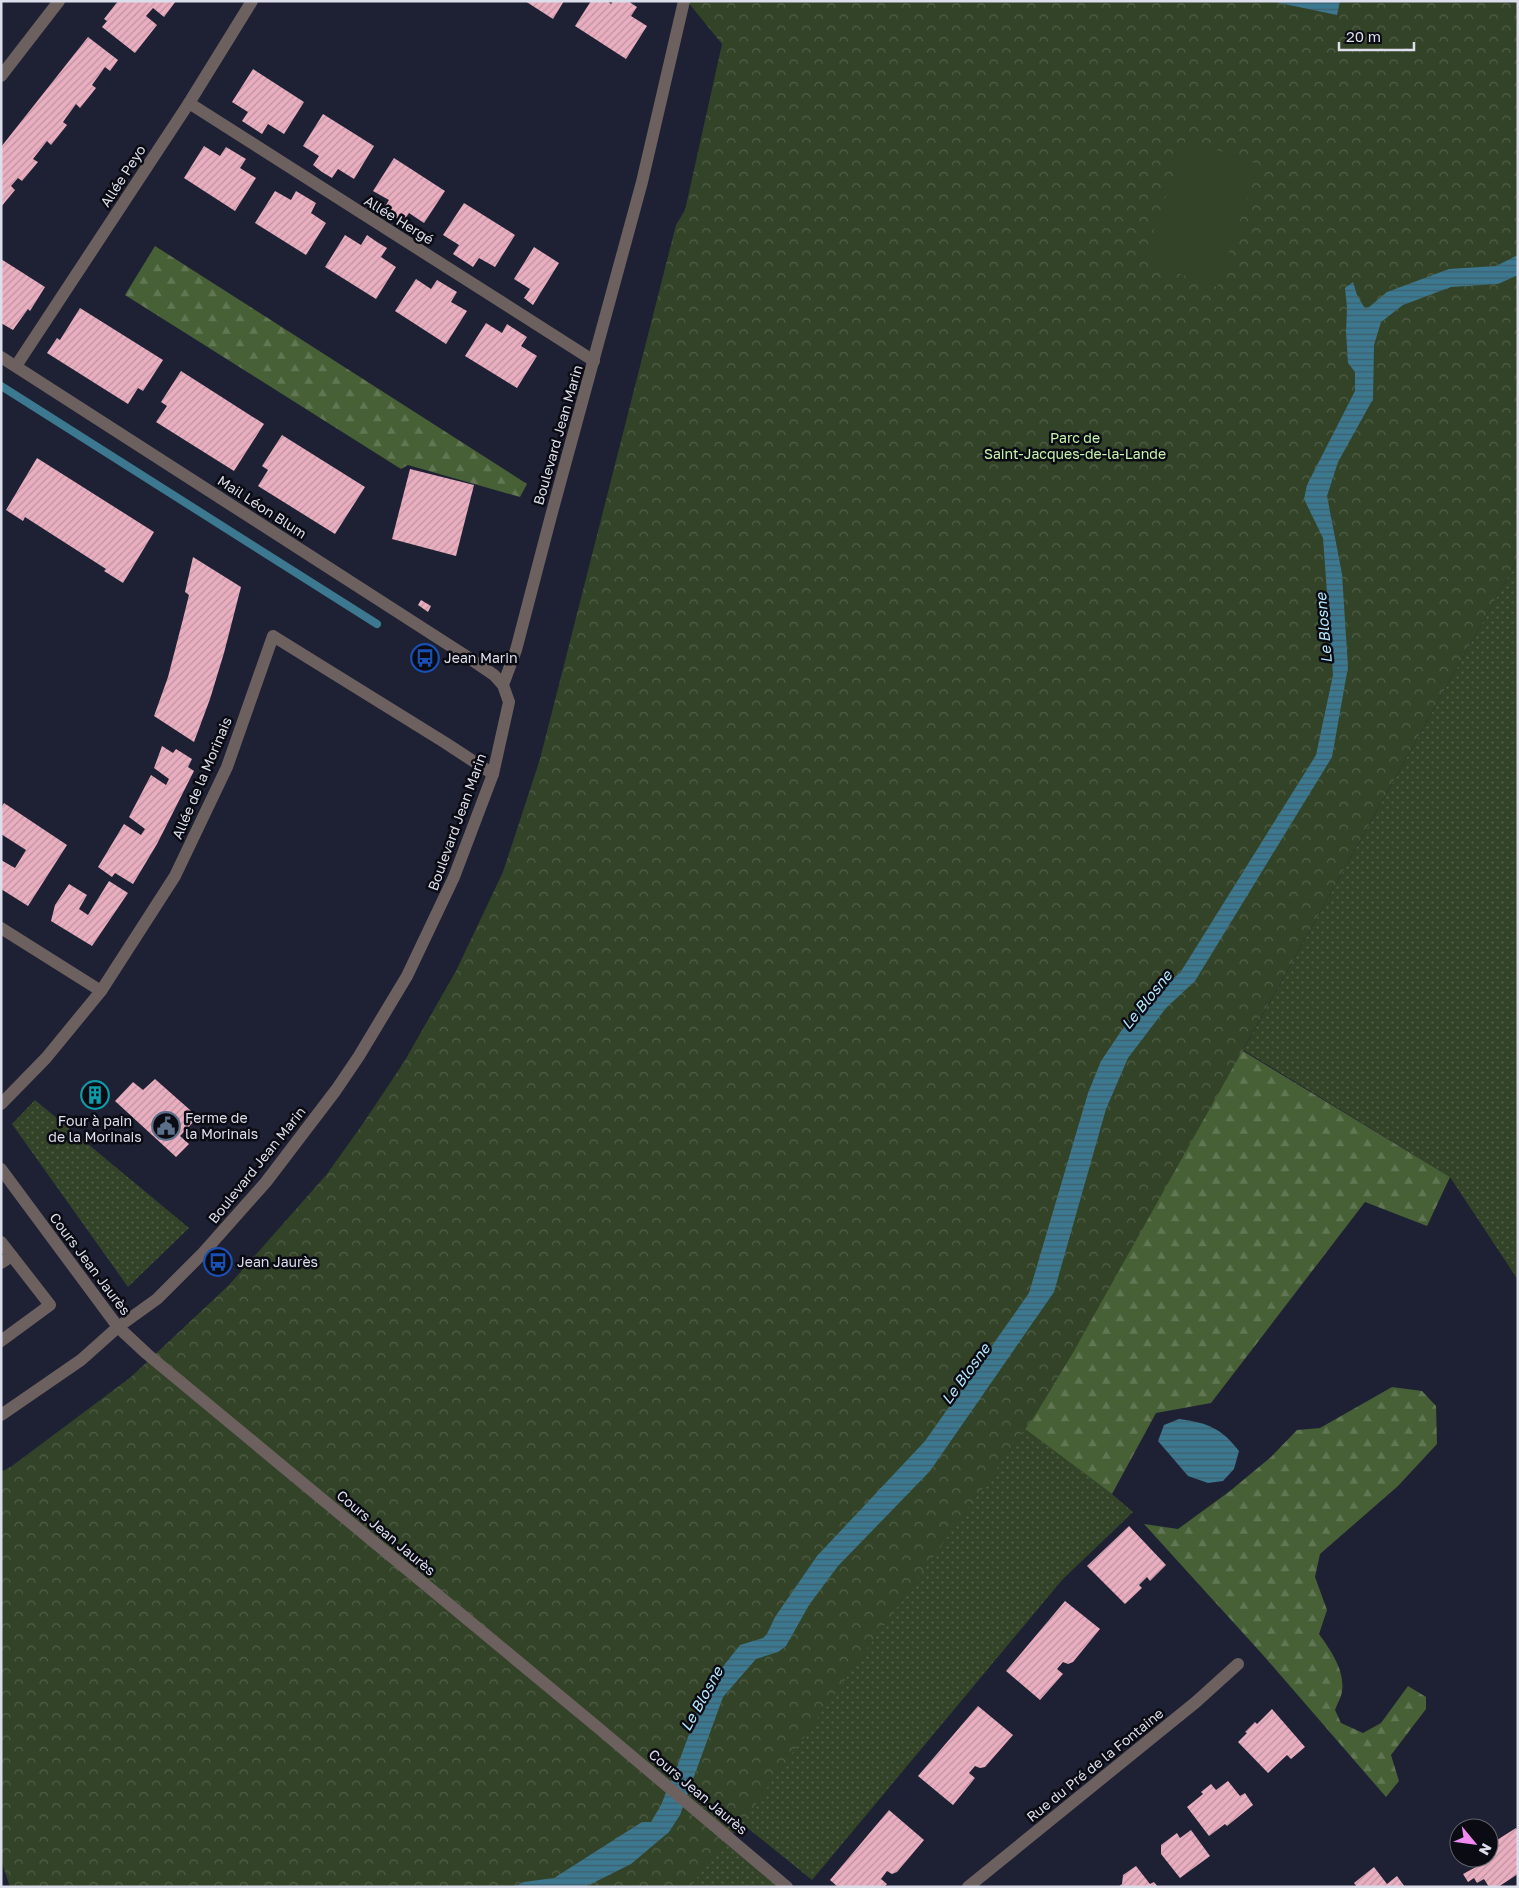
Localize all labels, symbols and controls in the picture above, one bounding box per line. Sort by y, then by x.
scale bar [1339,20,1414,52]
text: 20 m [1346,27,1381,45]
street label: Allée Peyo [96,142,149,210]
street label: Allée Hergé [361,192,437,248]
street label: Boulevard Jean Marin [529,363,586,507]
park label: Parc de Saint-Jacques-de-la-Lande [984,429,1166,462]
street label: Mail Léon Blum [215,471,310,542]
water label: Le Blosne [1311,591,1335,664]
bus stop icon: Jean Marin [410,643,440,673]
place label: Jean Marin [444,649,518,666]
street label: Allée de la Morinais [168,714,235,841]
street label: Boulevard Jean Marin [424,751,489,893]
water label: Le Blosne [1117,965,1176,1032]
building icon: Four à pain de la Morinais [80,1080,110,1110]
street label: Boulevard Jean Marin [204,1103,309,1226]
place label: Ferme de la Morinais [185,1109,258,1142]
public building icon: Ferme de la Morinais [151,1111,181,1141]
place label: Four à pain de la Morinais [48,1112,142,1145]
street label: Cours Jean Jaurès [46,1209,134,1318]
bus stop icon: Jean Jaurès [203,1247,233,1277]
place label: Jean Jaurès [237,1253,318,1270]
water label: Le Blosne [937,1339,994,1407]
street label: Cours Jean Jaurès [333,1486,439,1579]
water label: Le Blosne [676,1662,727,1734]
street label: Rue du Pré de la Fontaine [1023,1704,1167,1825]
street label: Cours Jean Jaurès [645,1745,751,1838]
north arrow [1449,1818,1499,1868]
text: N [1476,1841,1496,1858]

